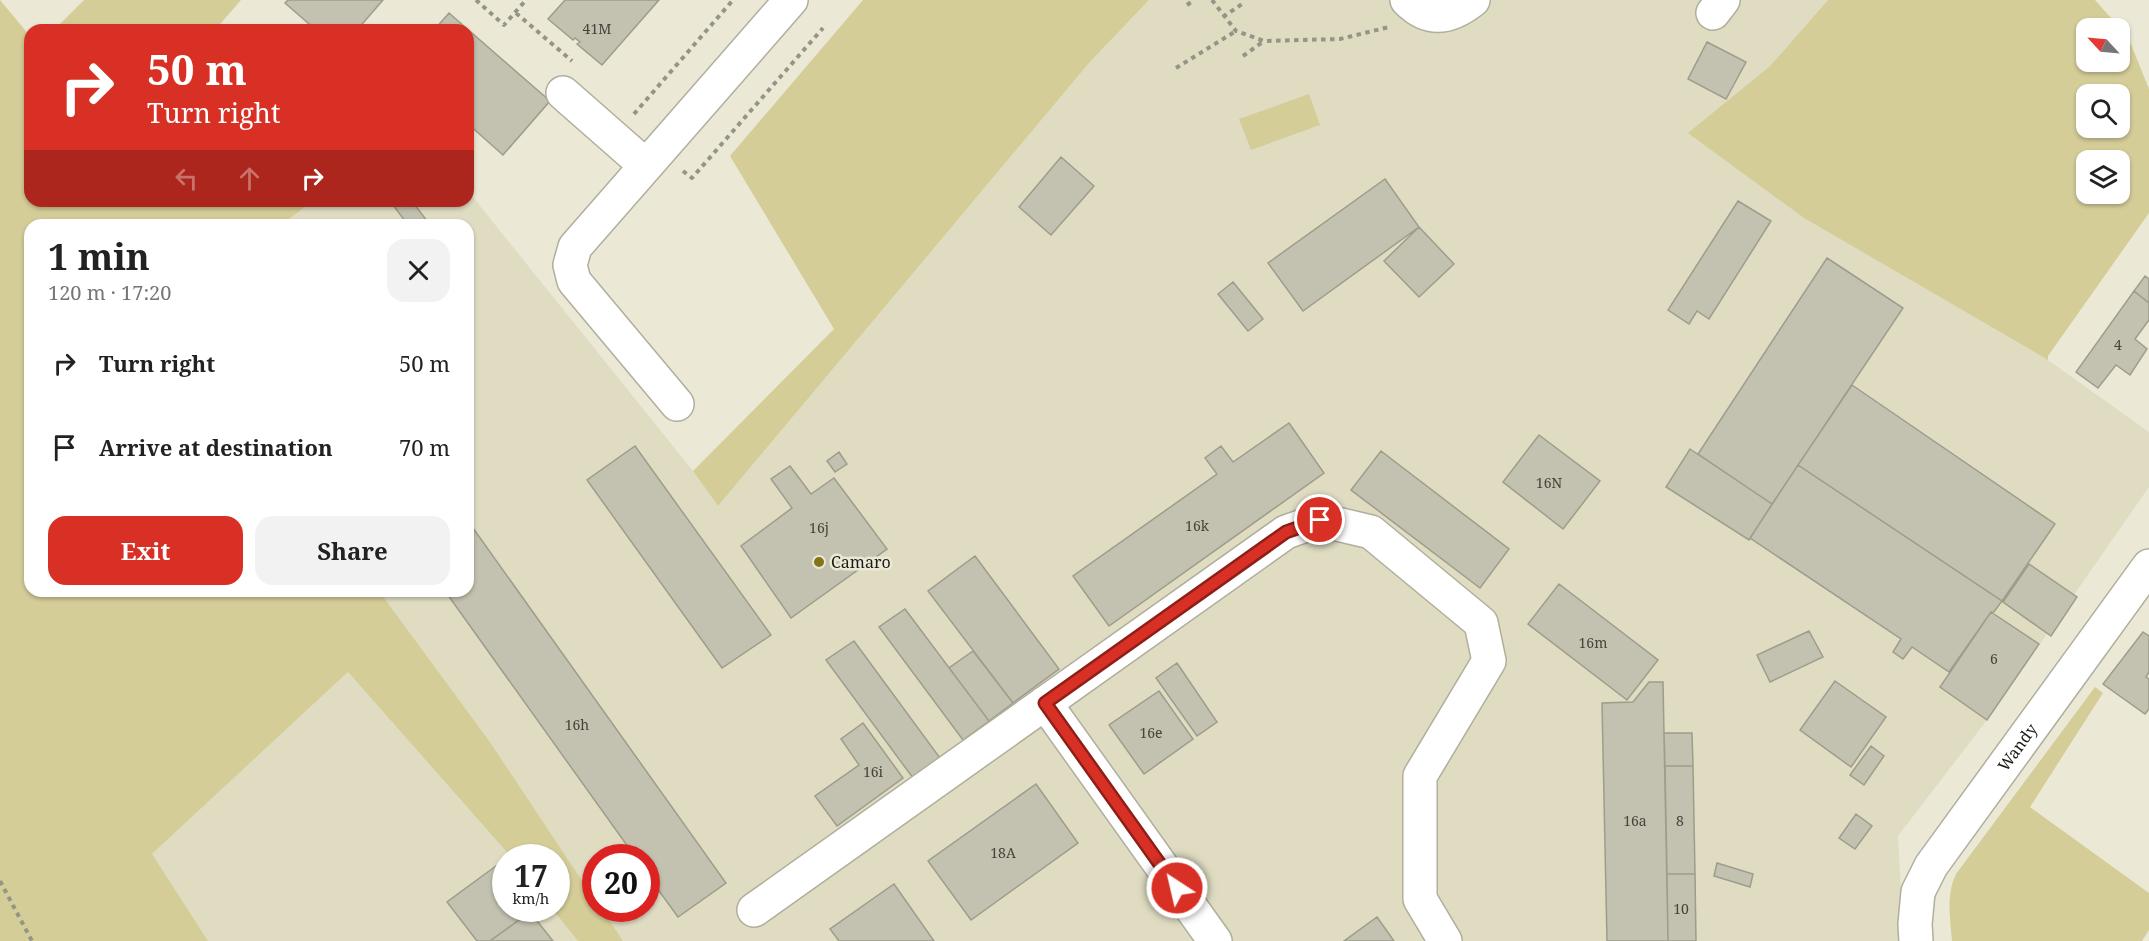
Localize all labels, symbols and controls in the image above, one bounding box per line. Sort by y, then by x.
north arrow [2076,18,2130,72]
map controls [2076,18,2130,204]
house number: 41M [583,19,611,38]
text: 50 m [147,40,247,97]
icon: right [48,48,126,126]
button: search [2076,84,2130,138]
text: Turn right [147,94,280,131]
button: layers [2076,150,2130,204]
icon: left [170,162,203,195]
icon: ahead [233,162,266,195]
icon: right [296,162,329,195]
text: 1 min [48,232,150,281]
button: close [387,239,450,302]
text: 120 m · 17:20 [48,279,171,306]
house number: 4 [2114,335,2122,354]
icon: right [48,347,81,380]
text: Turn right [99,348,215,378]
text: 50 m [399,348,450,378]
icon: arrive [48,431,81,464]
text: Arrive at destination [99,432,333,462]
text: 70 m [399,432,450,462]
house number: 16N [1536,473,1562,492]
pin [1294,494,1345,545]
icon: arrive [1303,503,1336,536]
button: Exit [48,516,243,585]
button: Share [255,516,450,585]
house number: 16k [1185,516,1210,535]
house number: 16j [809,518,829,537]
place label: Camaro [831,551,891,573]
marker: Camaro [812,555,826,569]
house number: 16m [1579,633,1607,652]
house number: 6 [1990,649,1998,668]
house number: 16h [565,715,589,734]
street label: Wandy [1993,718,2043,776]
house number: 16e [1139,723,1163,742]
house number: 16i [863,762,884,781]
house number: 16a [1623,811,1647,830]
house number: 8 [1676,811,1684,830]
house number: 18A [990,843,1016,862]
speed limit sign: 20 [582,844,660,922]
text: 17 [514,855,548,896]
position arrow [1145,856,1209,920]
text: km/h [513,888,549,908]
house number: 10 [1673,899,1689,918]

